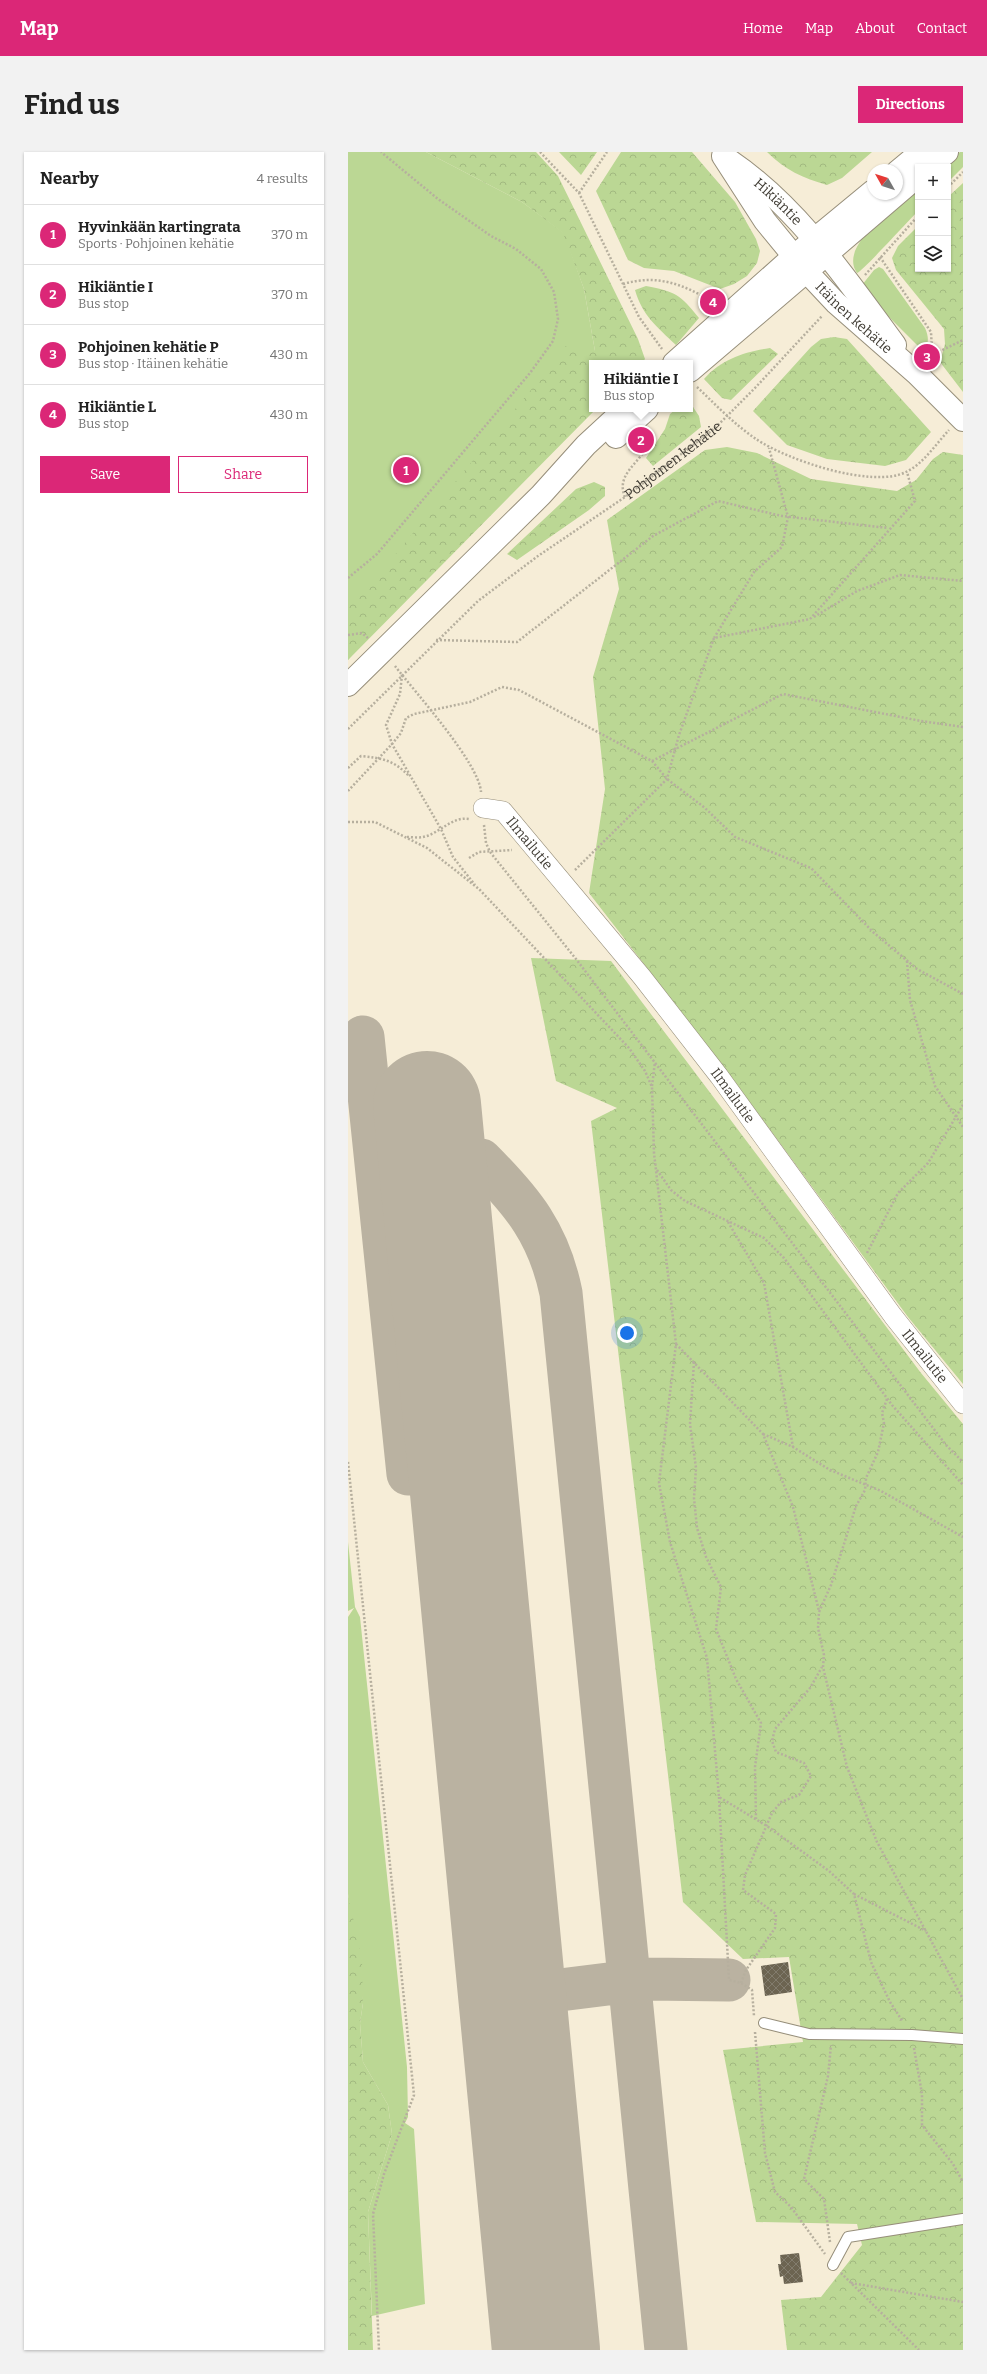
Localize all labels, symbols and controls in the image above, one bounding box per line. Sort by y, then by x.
text: Map [20,17,59,40]
text: Home [743,20,783,37]
text: Map [805,20,833,37]
text: About [855,20,895,37]
text: Contact [917,20,967,37]
button: Directions [858,86,963,123]
text: Find us [24,88,120,121]
north arrow [867,164,903,200]
map controls [915,164,951,272]
button: + [915,164,951,200]
text: Nearby [40,168,99,189]
text: 4 results [256,171,308,186]
street label: Hikiäntie [751,174,806,228]
button: − [915,200,951,236]
text: Hyvinkään kartingrata [78,218,241,236]
text: 1 [50,227,56,242]
text: 370 m [271,227,308,242]
text: Sports · Pohjoinen kehätie [78,236,234,251]
button: layers [915,236,951,272]
text: Hikiäntie I [78,278,153,296]
street label: Itäinen kehätie [812,278,896,357]
text: 2 [49,287,57,302]
text: 370 m [271,287,308,302]
pin: 4 [700,287,726,317]
text: Bus stop [78,296,129,311]
text: Pohjoinen kehätie P [78,338,219,356]
pin: 3 [914,342,940,372]
text: 3 [49,347,57,362]
text: 430 m [270,347,308,362]
text: Bus stop · Itäinen kehätie [78,356,228,371]
popup [589,360,693,412]
text: Hikiäntie I [603,370,679,388]
text: Bus stop [603,388,654,403]
text: Hikiäntie L [78,398,156,416]
text: 4 [49,407,57,422]
text: 430 m [270,407,308,422]
text: Bus stop [78,416,129,431]
street label: Pohjoinen kehätie [621,418,725,503]
pin: 2 [628,425,654,455]
pin: 1 [393,455,419,485]
button: Save [40,456,170,493]
button: Share [178,456,308,493]
street label: Ilmailutie [503,813,557,873]
street label: Ilmailutie [707,1064,759,1126]
your location [617,1323,637,1343]
street label: Ilmailutie [898,1326,952,1387]

